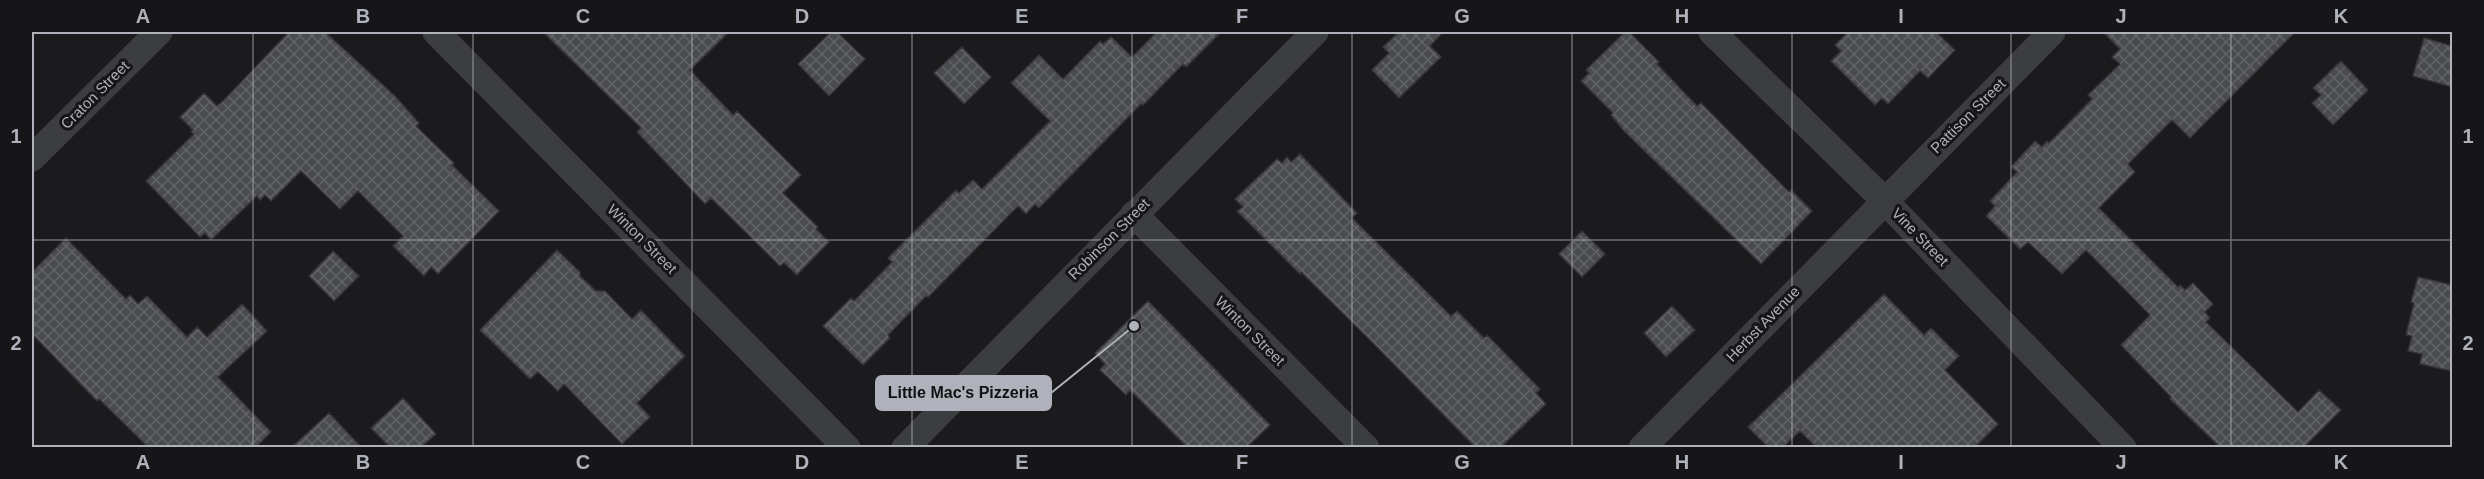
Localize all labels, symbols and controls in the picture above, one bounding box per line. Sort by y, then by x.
text: A [136,5,150,27]
text: B [356,5,370,27]
text: C [576,5,590,27]
text: D [795,5,809,27]
text: E [1015,5,1029,27]
text: F [1236,5,1248,27]
text: G [1454,5,1470,27]
text: H [1675,5,1689,27]
text: I [1898,5,1904,27]
text: J [2115,5,2127,27]
text: K [2334,5,2349,27]
street label: Craton Street [57,57,133,132]
street label: Pattison Street [1927,74,2009,156]
text: 1 [10,125,22,147]
text: 1 [2462,125,2474,147]
street label: Robinson Street [1065,194,1153,283]
street label: Winton Street [604,201,681,277]
street label: Vine Street [1889,204,1953,270]
street label: Herbst Avenue [1722,282,1803,365]
street label: Winton Street [1212,293,1289,369]
text: 2 [10,332,22,354]
text: 2 [2462,332,2474,354]
callout: Little Mac's Pizzeria [876,376,1051,410]
text: Little Mac's Pizzeria [888,384,1038,401]
text: A [136,451,150,473]
text: B [356,451,370,473]
text: C [576,451,590,473]
text: D [795,451,809,473]
text: E [1015,451,1029,473]
text: F [1236,451,1248,473]
text: G [1454,451,1470,473]
text: H [1675,451,1689,473]
text: I [1898,451,1904,473]
text: J [2115,451,2127,473]
text: K [2334,451,2349,473]

